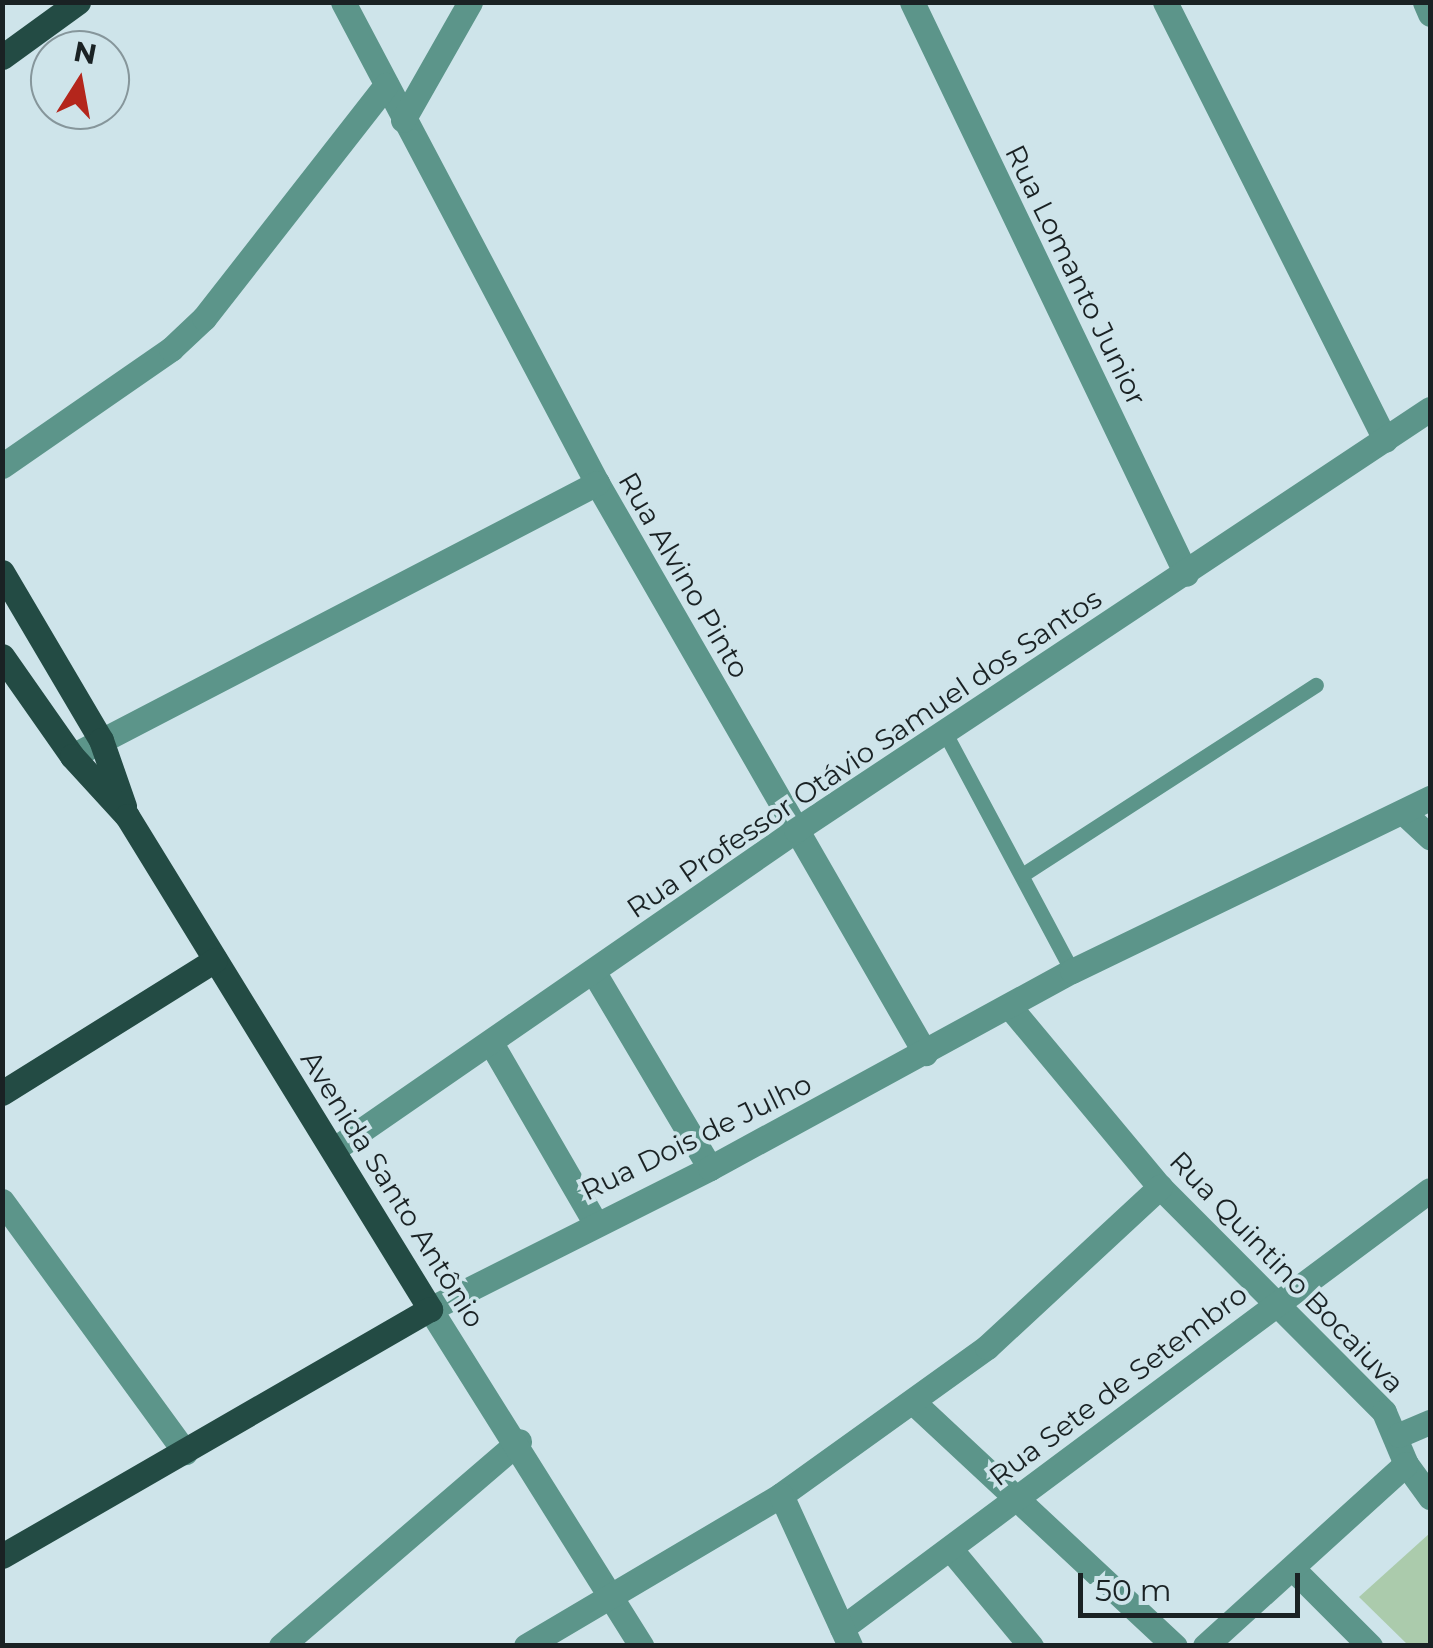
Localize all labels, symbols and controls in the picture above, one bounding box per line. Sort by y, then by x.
north arrow [30,30,130,130]
text: N [71,34,100,71]
street label: Rua Lomanto Junior [998,139,1154,411]
street label: Rua Alvino Pinto [611,466,757,684]
street label: Rua Professor Otávio Samuel dos Santos [620,581,1108,925]
street label: Avenida Santo Antônio [294,1044,492,1334]
street label: Rua Dois de Julho [575,1067,817,1207]
street label: Rua Quintino Bocaiuva [1163,1144,1411,1400]
street label: Rua Sete de Setembro [982,1277,1254,1493]
scale bar [1083,1553,1306,1615]
text: 50 m [1095,1572,1172,1609]

